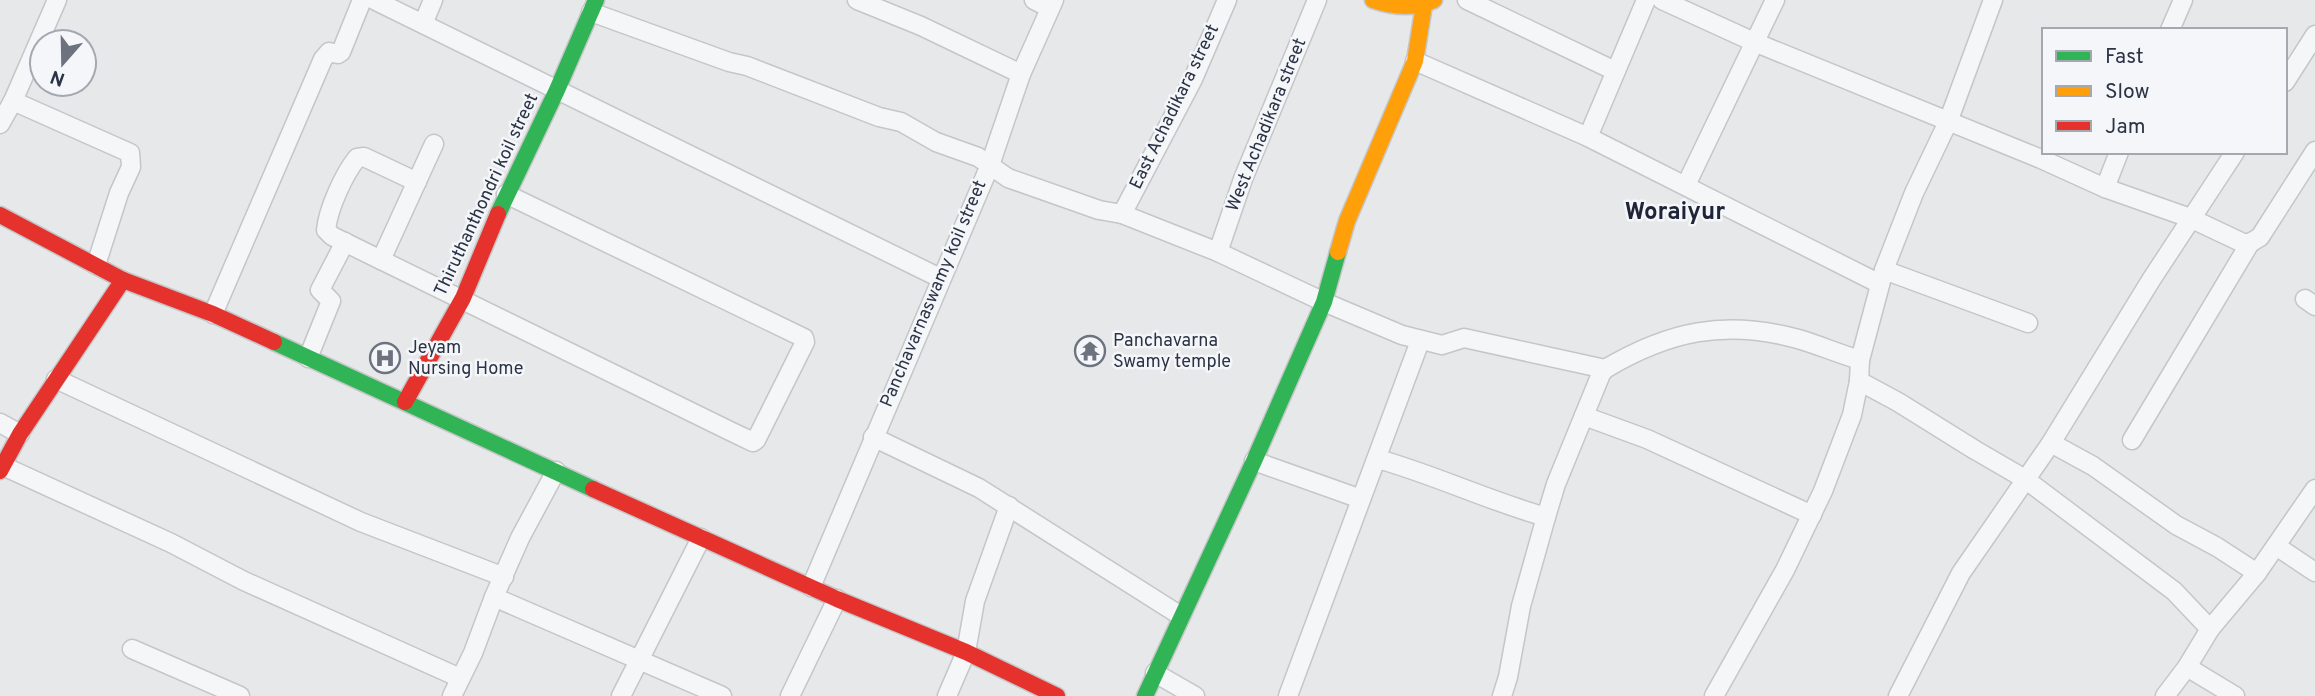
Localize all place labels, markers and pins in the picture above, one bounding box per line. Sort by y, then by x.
place label: Panchavarna Swamy temple [1113,330,1231,374]
temple icon: Panchavarna Swamy temple [1073,334,1107,368]
place label: Jeyam Nursing Home [408,337,523,381]
hospital icon: Jeyam Nursing Home [368,341,402,375]

